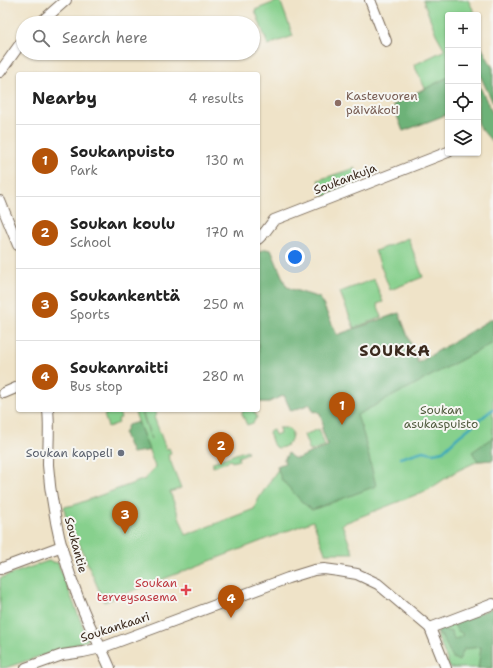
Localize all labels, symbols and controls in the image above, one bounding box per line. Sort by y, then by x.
map controls [445,12,481,156]
button: + [445,12,481,48]
search box [16,16,260,60]
icon: search [30,27,52,49]
text: Search here [62,28,148,48]
button: − [445,48,481,84]
button: locate [445,84,481,120]
text: Nearby [32,87,97,109]
place label: Kastevuoren päiväkoti [346,88,418,118]
text: 4 results [188,90,244,107]
marker: Kastevuoren päiväkoti [333,98,343,108]
button: layers [445,120,481,156]
text: Soukanpuisto [70,142,175,162]
text: 1 [42,152,48,169]
text: 130 m [206,152,244,169]
street label: Soukankuja [311,160,379,198]
text: Park [70,162,98,179]
text: Soukan koulu [70,214,175,234]
text: 2 [40,224,50,241]
text: 170 m [206,224,244,241]
text: School [70,234,111,251]
your location [285,247,305,267]
text: Soukankenttä [70,286,180,306]
text: 3 [40,296,50,313]
text: 250 m [203,296,244,313]
text: Sports [70,306,110,323]
district label: SOUKKA [359,340,431,361]
text: Soukanraitti [70,358,168,378]
text: 4 [40,368,50,385]
text: 280 m [202,368,244,385]
text: Bus stop [70,378,122,395]
pin: 1 [329,392,355,425]
park label: Soukan asukaspuisto [404,402,478,432]
pin: 2 [208,432,234,465]
place label: Soukan kappeli [26,445,113,461]
marker: Soukan kappeli [116,448,126,458]
pin: 3 [112,501,138,534]
street label: Soukantie [61,515,91,575]
place label: Soukan terveysasema [97,575,178,605]
marker: Soukan terveysasema [180,584,192,596]
pin: 4 [218,585,244,618]
street label: Soukankaari [78,608,152,646]

